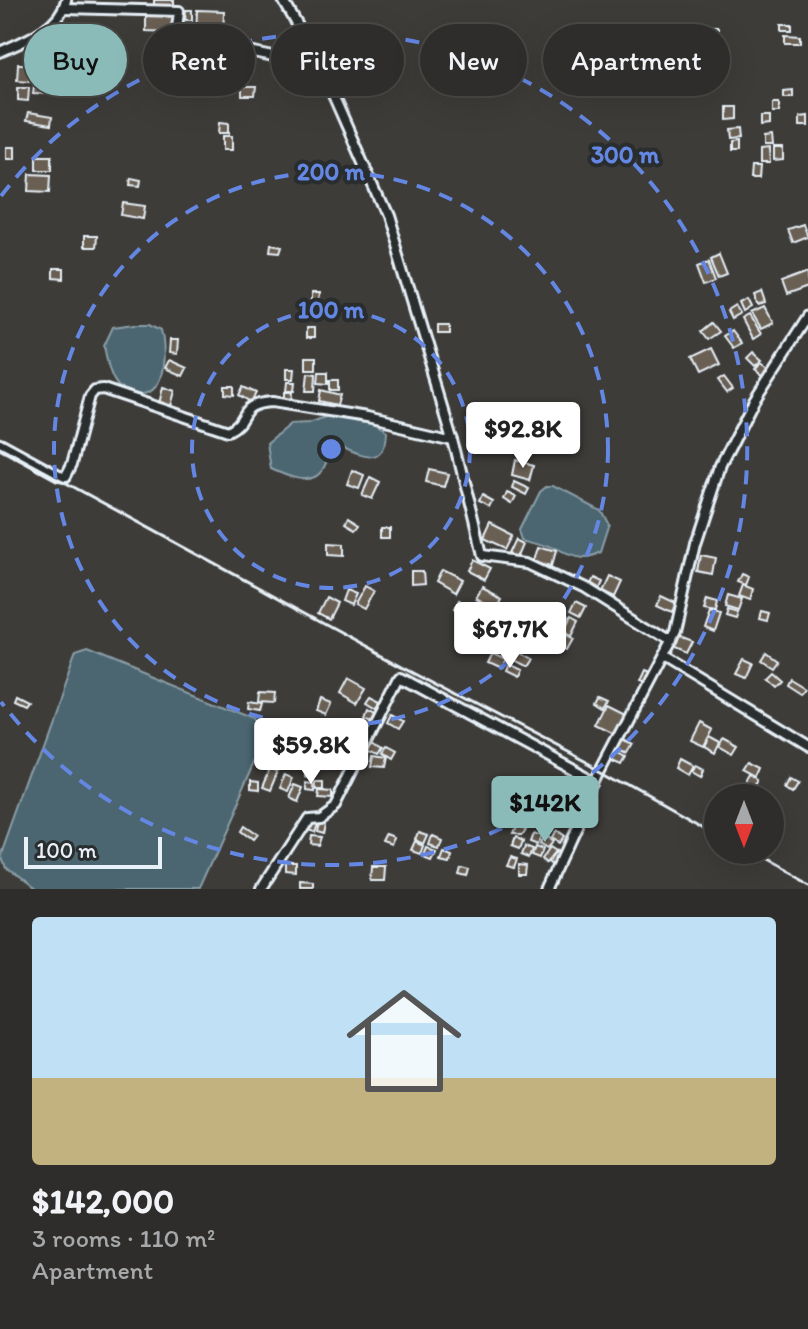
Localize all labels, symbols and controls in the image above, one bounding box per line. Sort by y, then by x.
chip: Buy [24,24,127,96]
chip: Rent [143,24,255,96]
chip: Filters [271,24,404,96]
chip: New [420,24,527,96]
chip: Apartment [543,24,730,96]
text: 300 m [591,140,660,169]
text: 200 m [297,157,366,186]
text: 100 m [298,295,365,324]
pin: $92.8K [458,402,588,470]
text: $92.8K [484,412,562,444]
centre of rings [317,435,345,463]
pin: $67.7K [445,602,575,670]
text: $67.7K [472,612,548,644]
pin: $59.8K [246,718,376,786]
text: $59.8K [272,728,350,760]
pin: $142K [489,776,601,844]
north arrow [704,784,784,864]
map controls [704,784,784,864]
text: $142K [509,786,581,818]
scale bar [24,833,162,869]
text: 100 m [36,837,97,864]
icon: home [332,969,476,1113]
text: $142,000 [32,1181,174,1222]
text: 3 rooms · 110 m² [32,1222,215,1254]
text: Apartment [32,1254,153,1286]

